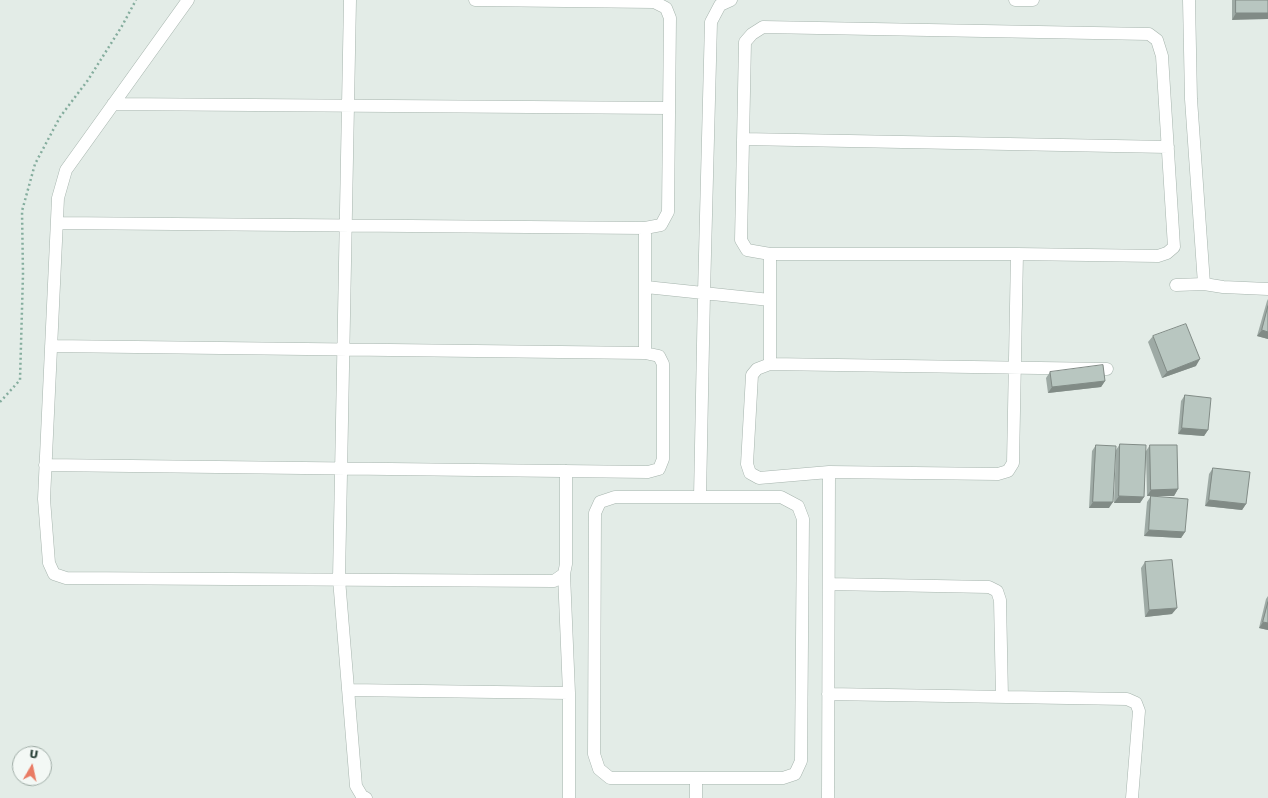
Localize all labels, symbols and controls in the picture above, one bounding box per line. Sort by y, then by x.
north arrow [12,746,52,786]
text: U [28,748,39,762]

